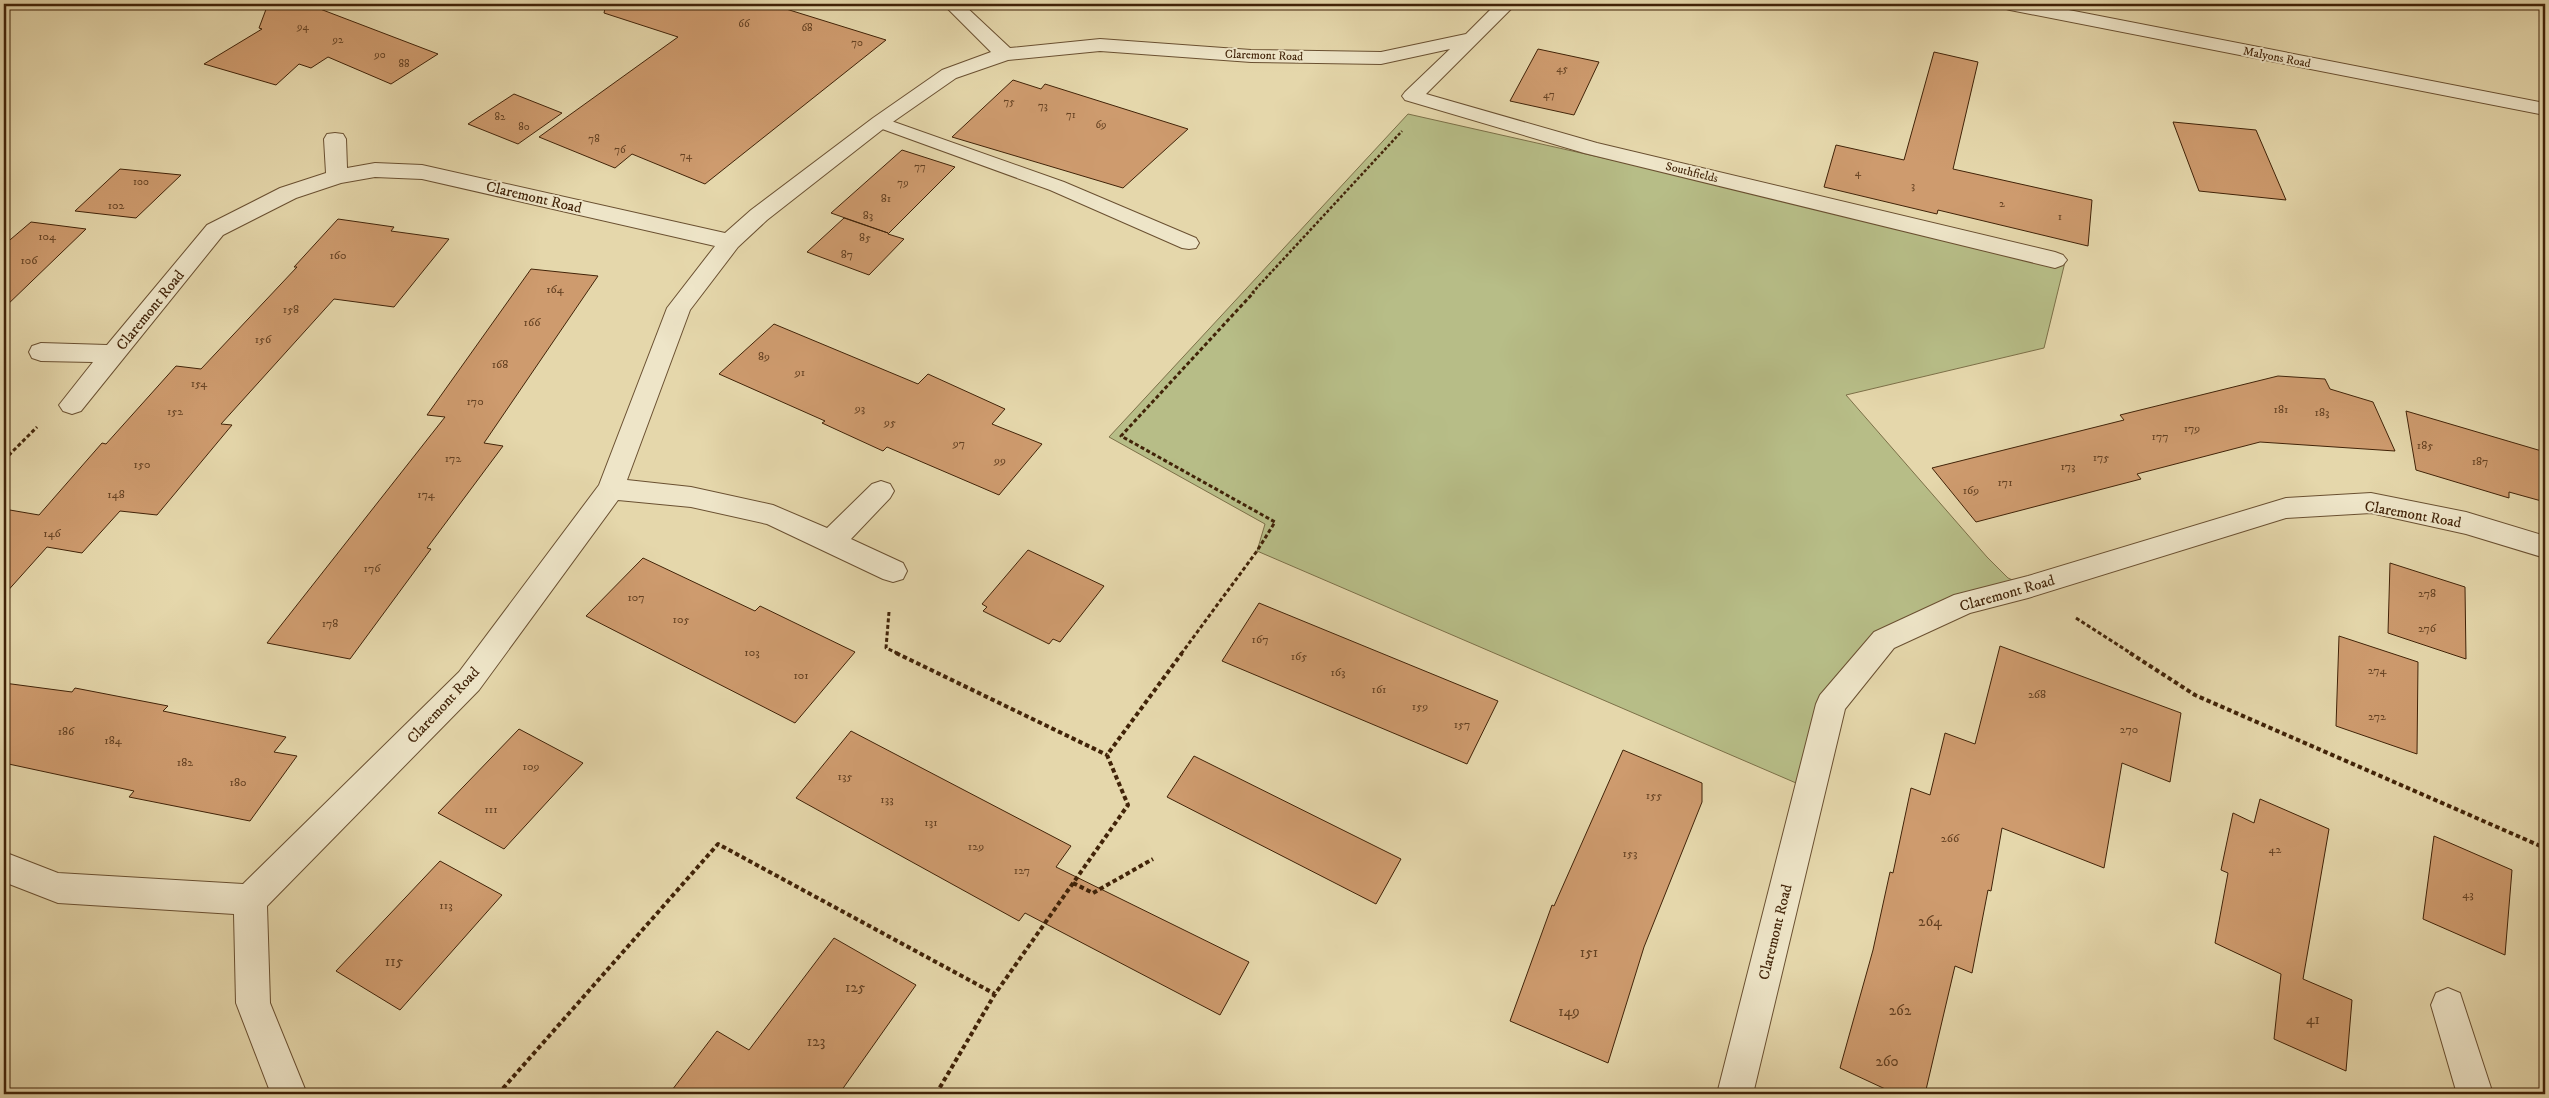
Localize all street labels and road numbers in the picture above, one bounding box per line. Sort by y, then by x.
street label: Malyons Road [2242,44,2312,71]
street label: Claremont Road [1225,47,1303,64]
street label: Southfields [1664,159,1720,186]
street label: Claremont Road [484,177,584,218]
street label: Claremont Road [112,266,189,354]
street label: Claremont Road [2363,497,2463,532]
street label: Claremont Road [1957,571,2057,616]
street label: Claremont Road [403,663,484,748]
street label: Claremont Road [1754,882,1797,982]

